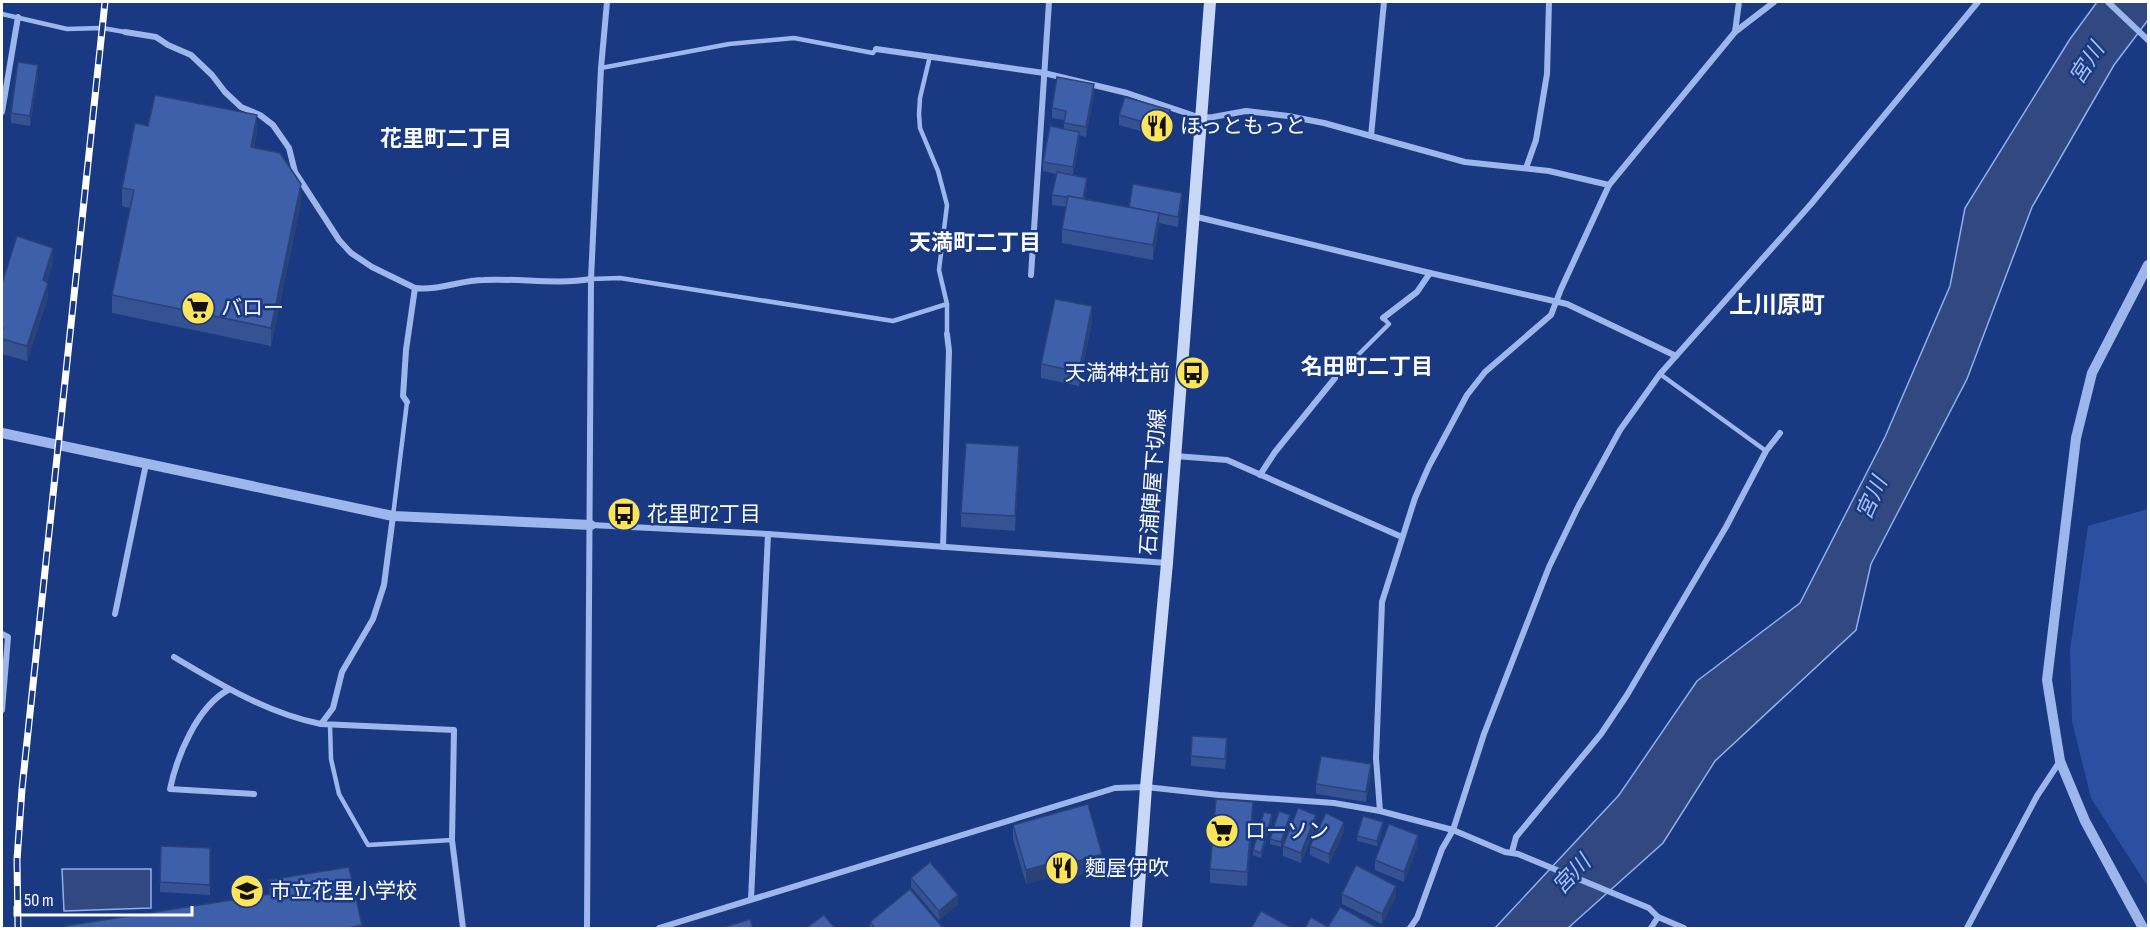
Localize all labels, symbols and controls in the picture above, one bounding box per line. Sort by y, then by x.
water label: 宮川 [2064,36,2112,90]
restaurant icon: ほっともっと [1139,108,1175,144]
place label: ほっともっと [1180,114,1306,139]
district label: 花里町二丁目 [380,126,512,153]
district label: 天満町二丁目 [909,230,1041,257]
supermarket icon: バロー [180,290,216,326]
district label: 上川原町 [1729,291,1825,320]
place label: バロー [221,296,284,321]
district label: 名田町二丁目 [1301,354,1433,381]
bus stop icon: 天満神社前 [1175,355,1211,391]
place label: 天満神社前 [1065,361,1170,386]
street label: 石浦陣屋下切線 [1136,408,1171,556]
water label: 宮川 [1851,471,1894,524]
bus stop icon: 花里町2丁目 [606,496,642,532]
place label: 花里町2丁目 [647,502,761,527]
supermarket icon: ローソン [1204,813,1240,849]
place label: ローソン [1245,819,1329,844]
water label: 宮川 [1547,848,1598,900]
restaurant icon: 麵屋伊吹 [1044,850,1080,886]
place label: 麵屋伊吹 [1085,856,1169,881]
school or university icon: 市立花里小学校 [229,873,265,909]
scale bar [15,879,192,917]
place label: 市立花里小学校 [270,879,417,904]
text: 50 m [24,890,54,911]

